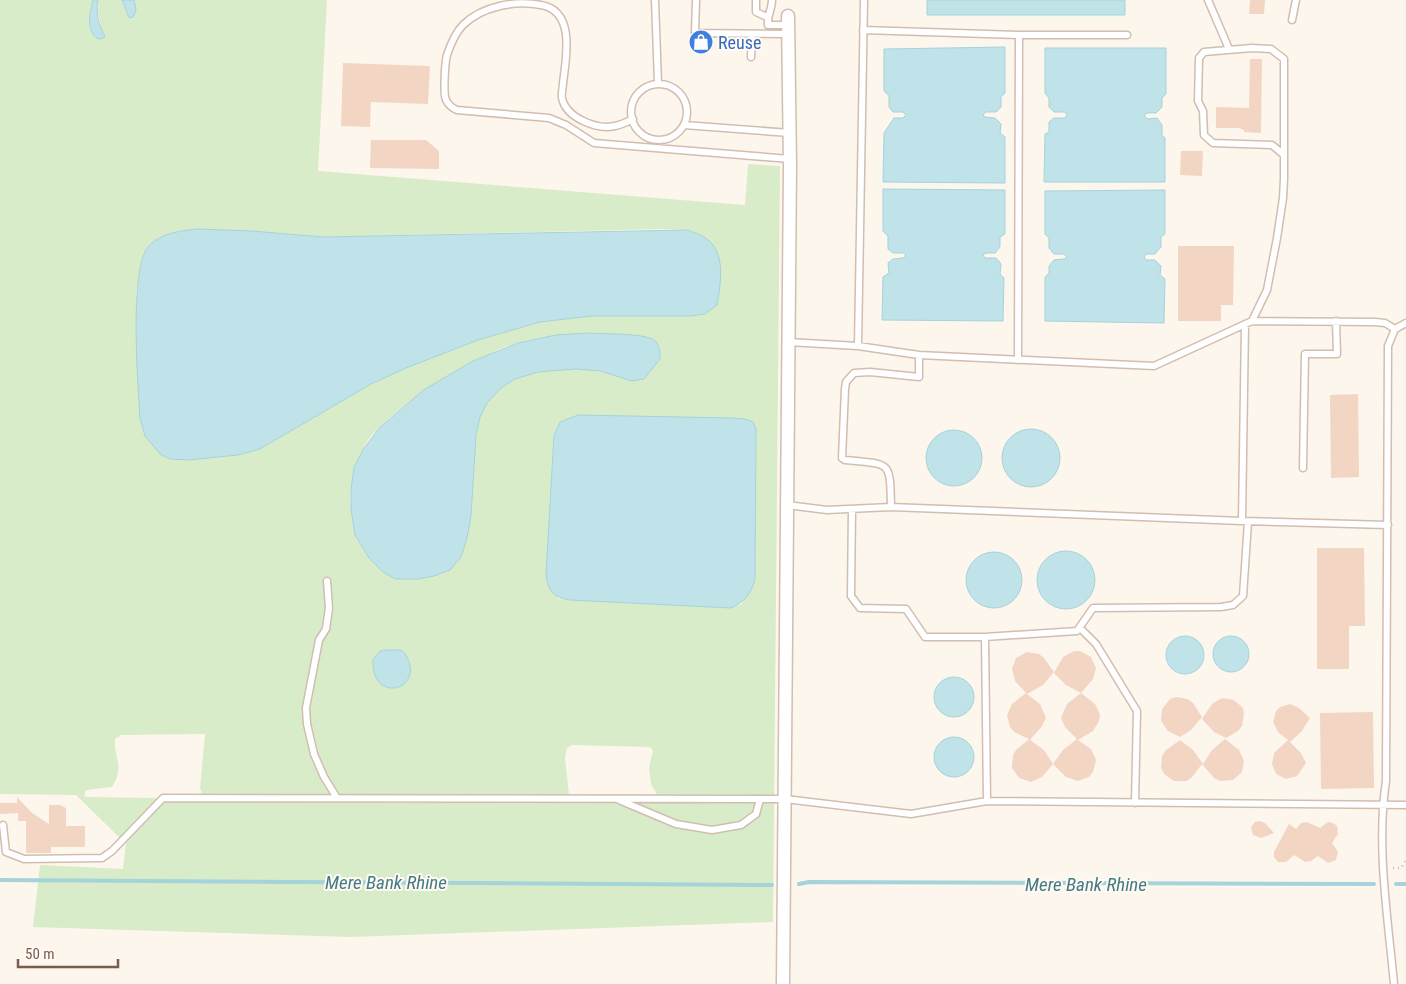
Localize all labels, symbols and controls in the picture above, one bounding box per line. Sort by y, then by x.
shop icon: Reuse [688,29,714,55]
place label: Reuse [718,32,761,53]
water label: Mere Bank Rhine [325,871,447,894]
water label: Mere Bank Rhine [1025,873,1147,896]
scale bar [18,936,118,968]
text: 50 m [25,945,55,963]

